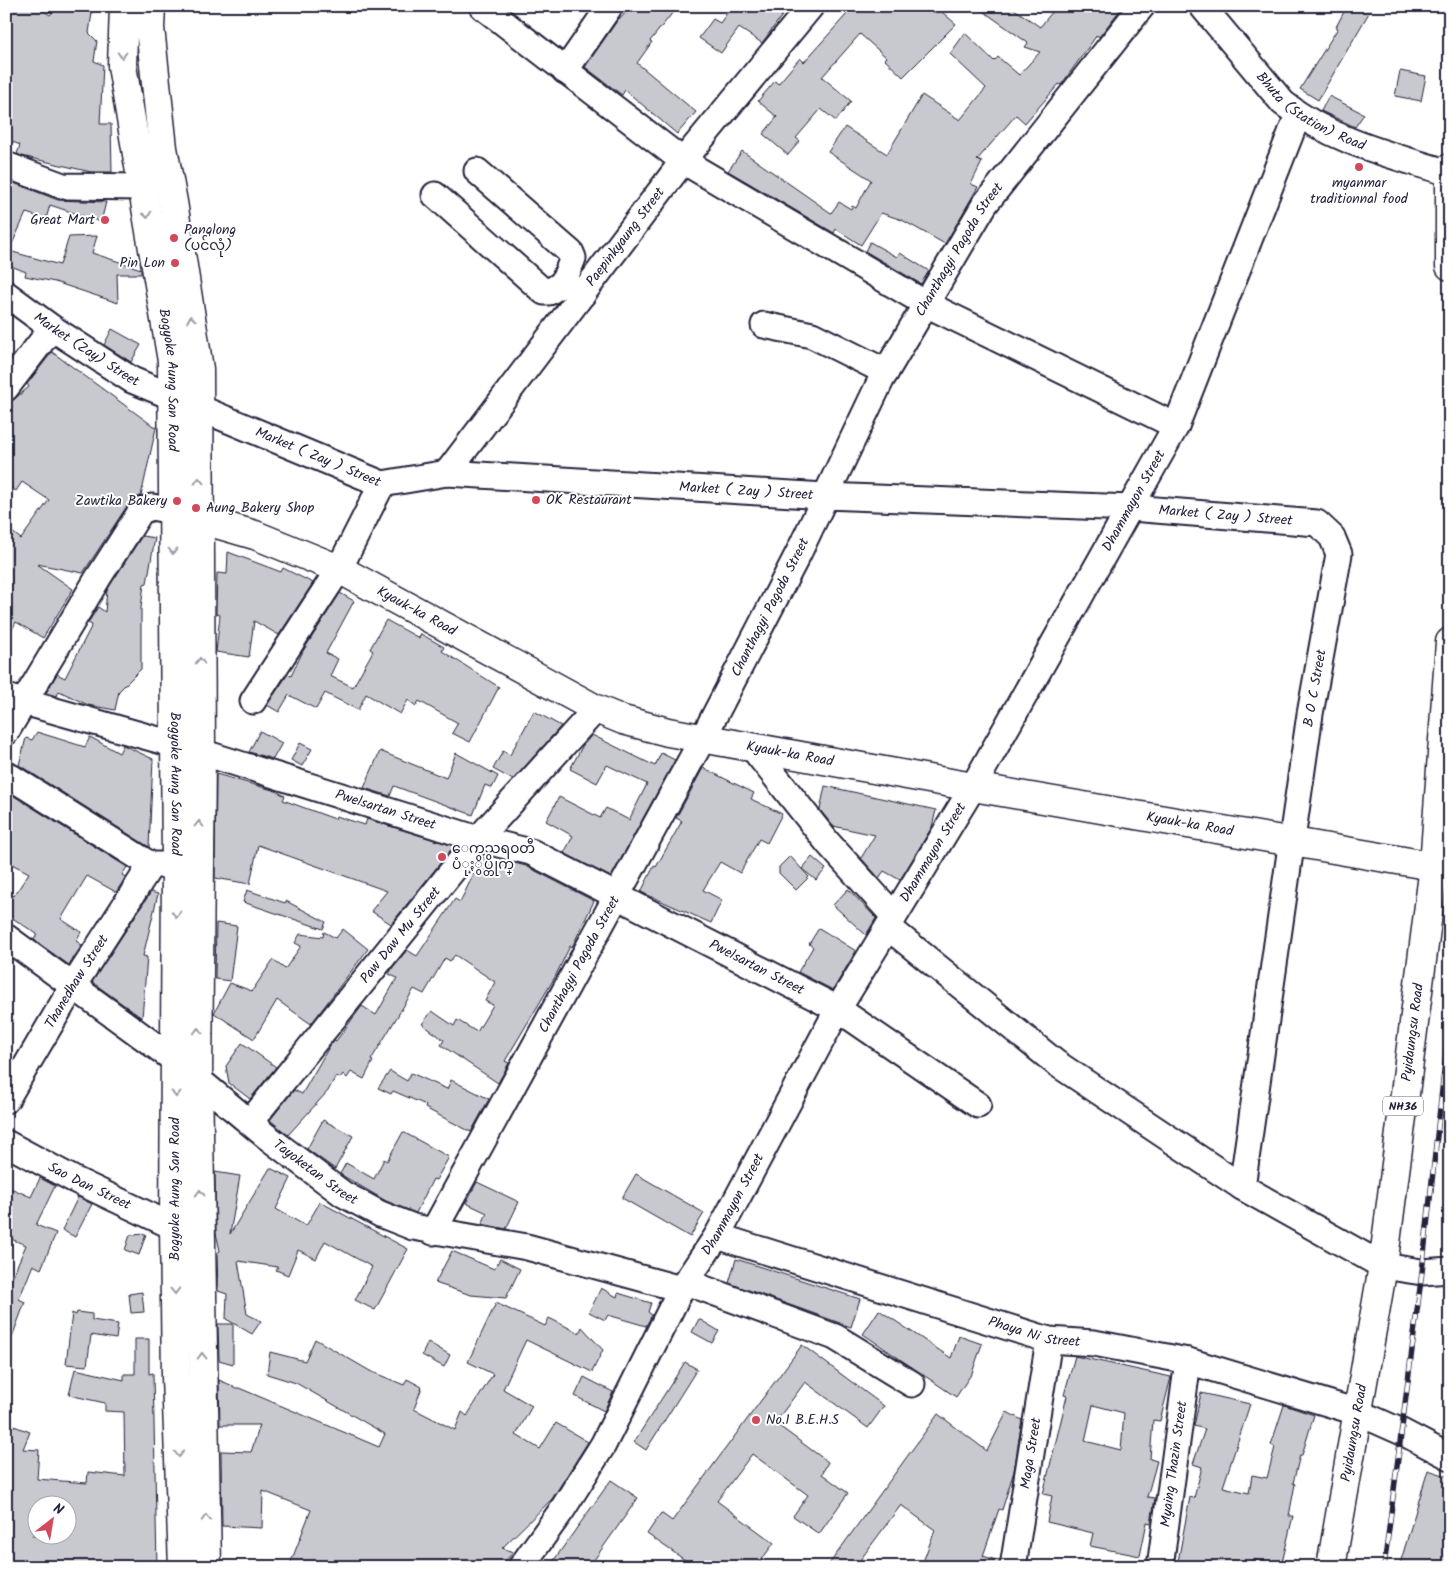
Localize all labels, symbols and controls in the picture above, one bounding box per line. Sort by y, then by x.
one-way arrow [117,51,128,59]
street label: Bhuta (Station) Road [1250,67,1369,157]
marker: myanmar traditionnal food [1353,161,1365,173]
place label: myanmar traditionnal food [1310,172,1409,210]
street label: Chanthagyi Pagoda Street [910,177,1009,321]
street label: Paepinkyaung Street [581,182,671,291]
place label: Great Mart [30,209,96,231]
one-way arrow [142,211,152,220]
marker: Great Mart [99,214,111,226]
place label: Panglong (ပင်လုံ) [184,219,236,257]
marker: Panglong (ပင်လုံ) [168,232,180,244]
place label: Pin Lon [120,252,165,274]
marker: Pin Lon [169,257,181,269]
street label: Market (Zay) Street [29,307,143,393]
street label: Bogyoke Aung San Road [152,307,184,453]
one-way arrow [186,315,197,324]
street label: Market ( Zay ) Street [252,421,385,494]
street label: Dhammayon Street [1097,445,1172,556]
street label: Market ( Zay ) Street [678,476,814,506]
one-way arrow [194,477,204,484]
place label: OK Restaurant [546,489,632,511]
place label: Zawtika Bakery [75,490,167,512]
marker: OK Restaurant [530,494,542,506]
marker: Zawtika Bakery [171,495,183,507]
place label: Aung Bakery Shop [206,497,314,519]
street label: Market ( Zay ) Street [1158,499,1294,532]
marker: Aung Bakery Shop [190,502,202,514]
street label: Chanthagyi Pagoda Street [725,534,815,681]
one-way arrow [168,548,178,555]
street label: Kyauk-ka Road [373,580,461,642]
street label: B O C Street [1297,647,1333,728]
one-way arrow [195,657,205,664]
street label: Bogyoke Aung San Road [164,712,187,857]
street label: Kyauk-ka Road [745,735,836,773]
street label: Pwelsartan Street [332,784,439,836]
street label: Dhammayon Street [894,798,972,907]
street label: Kyauk-ka Road [1145,806,1236,843]
one-way arrow [194,819,204,827]
place label: ေကသရ၀တီ ပံုႏွိပ္တိုက္ [452,838,535,876]
marker: ေကသရ၀တီ ပံုႏွိပ္တိုက္ [436,851,448,863]
street label: Paw Daw Mu Street [355,881,447,988]
street label: Chanthagyi Pagoda Street [533,891,626,1037]
one-way arrow [171,910,181,918]
street label: Thanedhaw Street [39,930,115,1033]
street label: Pwelsartan Street [705,934,809,1001]
street label: Pyidaungsu Road [1396,981,1430,1083]
one-way arrow [193,1026,203,1034]
one-way arrow [171,1090,181,1098]
road number: NH36 [1383,1096,1423,1116]
street label: Bogyoke Aung San Road [164,1116,186,1261]
street label: Tayoketan Street [268,1134,362,1211]
street label: Dhammayon Street [696,1149,770,1260]
street label: Sao Dan Street [44,1156,135,1216]
one-way arrow [195,1189,205,1196]
one-way arrow [170,1288,180,1296]
street label: Phaya Ni Street [985,1311,1082,1353]
one-way arrow [197,1351,207,1359]
street label: Pyidaungsu Road [1335,1382,1374,1483]
street label: Myaing Thazin Street [1155,1399,1194,1528]
place label: No.1 B.E.H.S [766,1409,840,1431]
marker: No.1 B.E.H.S [750,1414,762,1426]
street label: Maga Street [1015,1416,1048,1491]
one-way arrow [174,1450,184,1458]
north arrow [28,1496,78,1546]
text: N [49,1498,68,1522]
one-way arrow [201,1514,211,1522]

